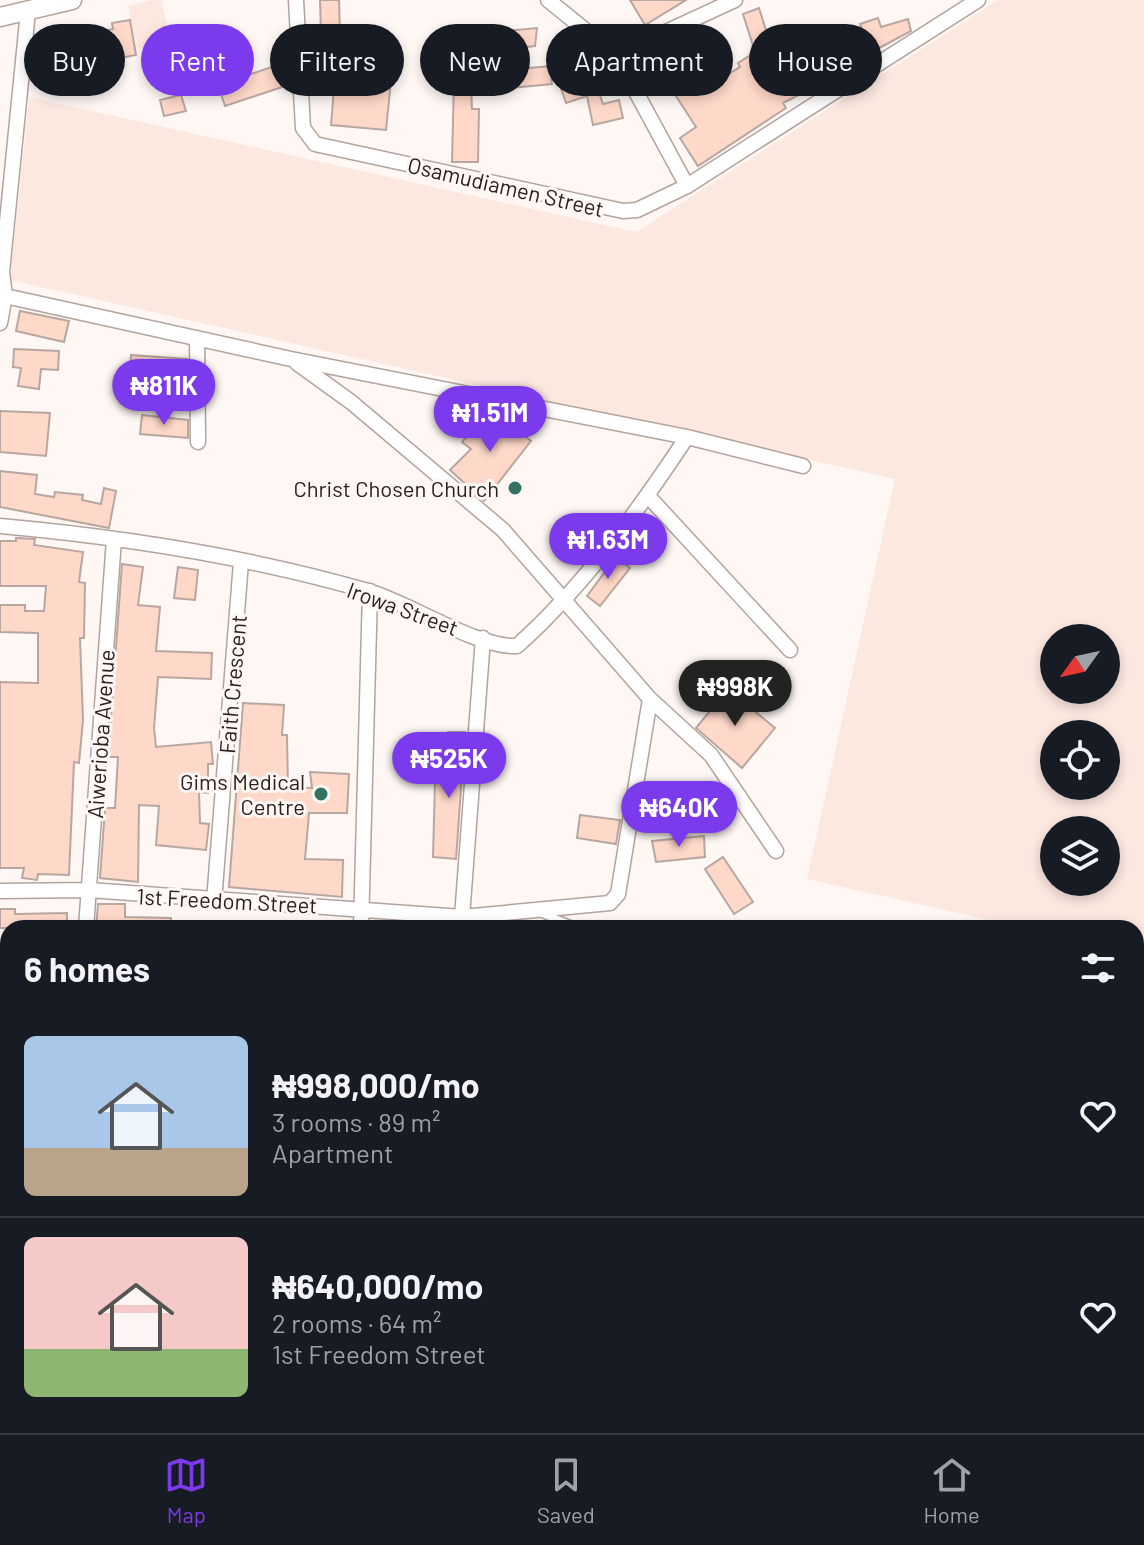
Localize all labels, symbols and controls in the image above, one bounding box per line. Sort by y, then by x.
chip: Buy [24,24,125,96]
chip: Rent [141,24,254,96]
chip: Filters [270,24,404,96]
chip: New [420,24,530,96]
chip: Apartment [546,24,733,96]
chip: House [749,24,882,96]
street label: Osamudiamen Street [405,151,607,221]
pin: ₦811K [108,359,220,427]
text: ₦811K [130,369,198,400]
pin: ₦1.51M [425,386,555,454]
text: ₦1.51M [452,396,528,427]
place label: Christ Chosen Church [293,475,499,501]
marker: Christ Chosen Church [506,479,524,497]
pin: ₦1.63M [543,513,673,581]
text: ₦1.63M [567,523,649,554]
street label: Irowa Street [344,576,462,640]
street label: Faith Crescent [213,614,251,754]
north arrow [1040,624,1120,704]
map controls [1040,624,1120,896]
street label: Aiwerioba Avenue [81,649,119,819]
pin: ₦998K [679,660,791,728]
text: ₦998K [697,670,773,701]
button: locate [1040,720,1120,800]
pin: ₦525K [393,732,505,800]
text: ₦525K [410,742,488,773]
place label: Gims Medical Centre [180,768,305,819]
pin: ₦640K [623,781,735,849]
marker: Gims Medical Centre [312,785,330,803]
text: ₦640K [639,791,719,822]
button: layers [1040,816,1120,896]
street label: 1st Freedom Street [136,882,318,918]
icon: filters [1076,946,1120,990]
text: 6 homes [24,948,150,989]
text: ₦998,000/mo [272,1064,480,1105]
icon: home [88,1068,184,1164]
icon: heart [1076,1094,1120,1138]
text: 3 rooms · 89 m² [272,1106,440,1137]
text: Apartment [272,1137,393,1168]
text: ₦640,000/mo [272,1265,483,1306]
icon: home [88,1269,184,1365]
icon: heart [1076,1295,1120,1339]
text: 2 rooms · 64 m² [272,1307,442,1338]
text: 1st Freedom Street [272,1338,486,1369]
tab: Map [164,1453,208,1527]
tab: Saved [537,1453,595,1527]
tab: Home [923,1453,980,1527]

